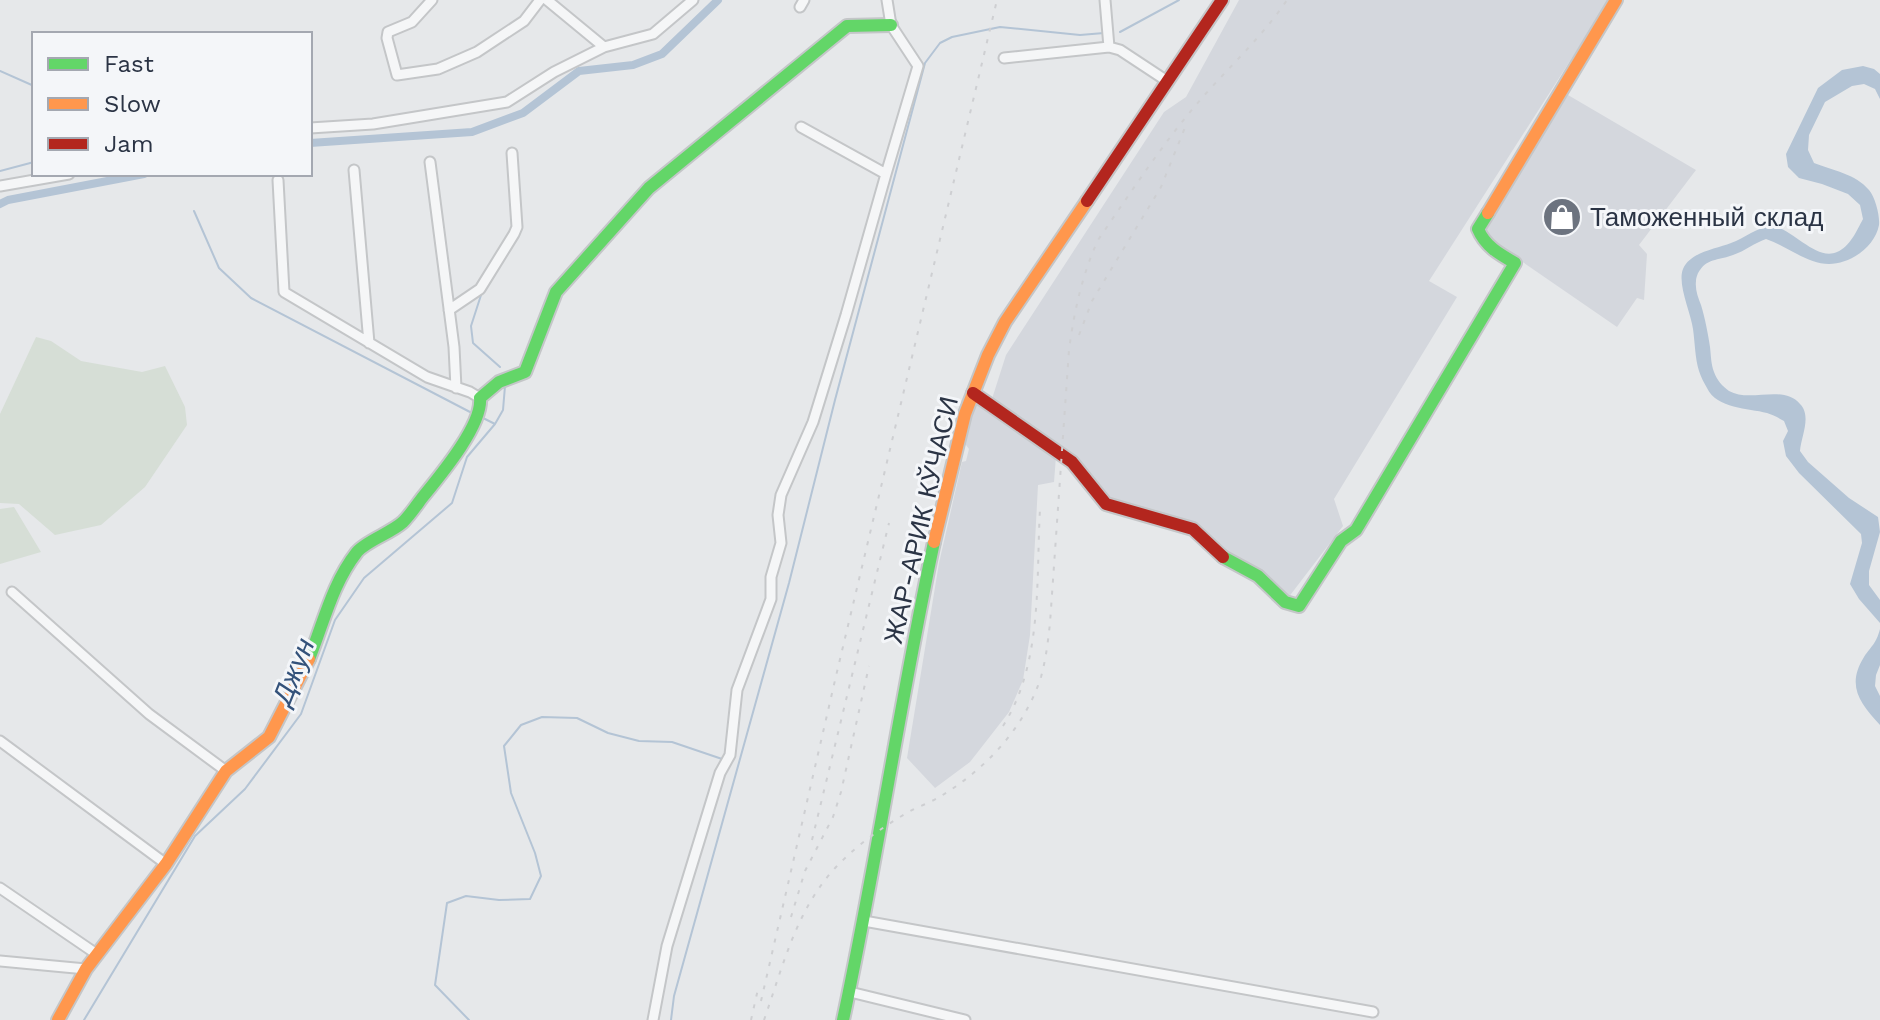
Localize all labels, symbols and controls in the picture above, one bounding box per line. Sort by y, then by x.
legend [32,32,312,176]
text: Fast [104,50,154,78]
text: Slow [104,90,161,118]
text: Jam [104,130,154,158]
shop icon: Таможенный склад [1541,196,1583,238]
place label: Таможенный склад [1590,202,1823,232]
street label: ЖАР-АРИК КЎЧАСИ [878,394,964,646]
water label: Джун [264,633,322,712]

